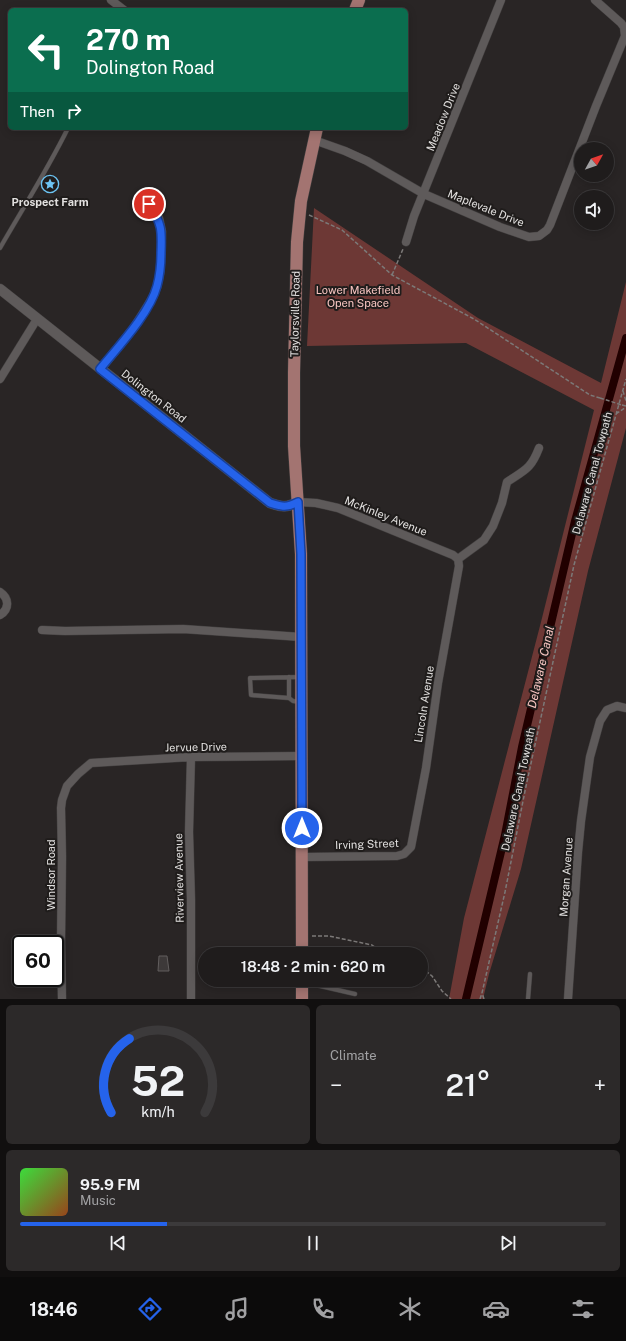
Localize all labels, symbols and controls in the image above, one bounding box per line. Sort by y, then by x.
text: 270 m [86,23,170,56]
icon: left [20,24,72,76]
text: Dolington Road [86,57,215,78]
street label: Meadow Drive [424,81,462,153]
icon: right [63,100,85,122]
text: Then [20,103,55,120]
north arrow [574,142,614,182]
map controls [574,142,614,230]
place icon: Prospect Farm [40,174,60,194]
pin [132,187,166,221]
street label: Maplevale Drive [446,187,526,229]
button: sound [574,190,614,230]
icon: arrive [138,193,160,215]
place label: Prospect Farm [12,196,89,208]
street label: Taylorsville Road [288,271,302,357]
park label: Lower Makefield Open Space [316,284,400,309]
street label: Dolington Road [119,367,189,425]
street label: Delaware Canal Towpath [570,411,614,535]
street label: McKinley Avenue [343,494,429,538]
water label: Delaware Canal [525,624,557,710]
street label: Lincoln Avenue [412,665,436,743]
street label: Delaware Canal Towpath [499,726,537,852]
street label: Jervue Drive [165,740,227,754]
position arrow [281,807,323,849]
street label: Riverview Avenue [172,833,186,923]
street label: Irving Street [335,837,399,851]
street label: Morgan Avenue [557,837,575,917]
street label: Windsor Road [45,839,57,911]
speed limit sign: 60 [12,935,64,987]
text: 18:48 · 2 min · 620 m [241,958,385,975]
text: Climate [330,1048,377,1063]
text: 52 [131,1055,185,1104]
text: 21° [445,1067,491,1103]
text: − [330,1072,342,1098]
text: + [594,1072,606,1098]
text: km/h [141,1102,175,1119]
text: 95.9 FM [80,1176,140,1193]
text: Music [80,1193,116,1208]
icon: previous [107,1232,129,1254]
icon: pause [302,1232,324,1254]
icon: next [497,1232,519,1254]
icon: directions [136,1295,164,1323]
icon: music [223,1295,251,1323]
icon: phone [309,1295,337,1323]
icon: climate [396,1295,424,1323]
icon: car [482,1295,510,1323]
icon: filters [569,1295,597,1323]
text: 18:46 [29,1299,78,1320]

